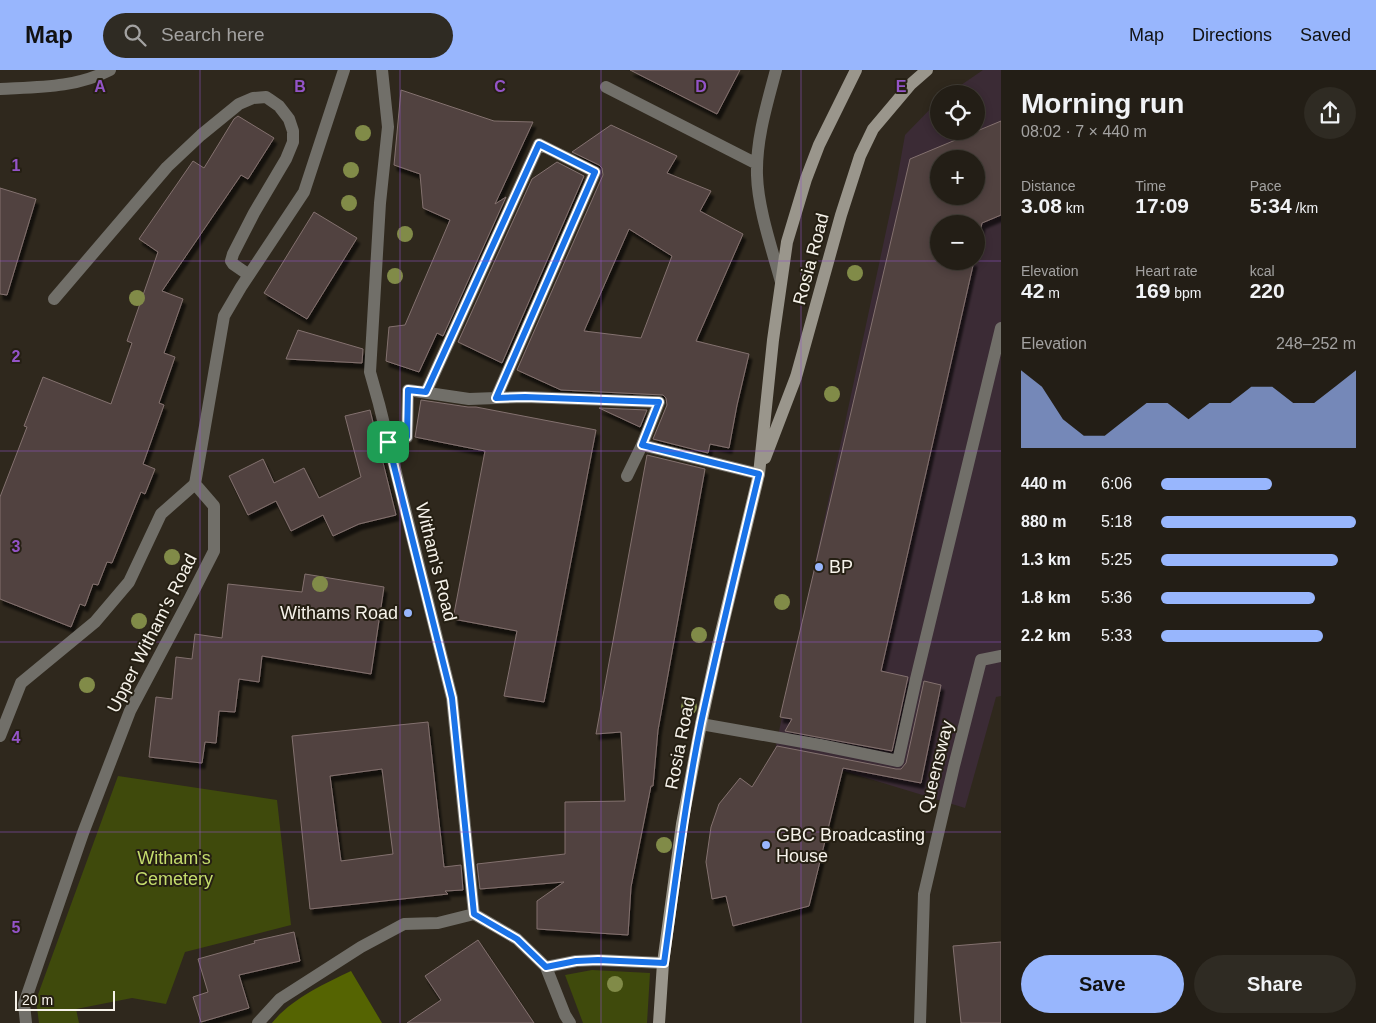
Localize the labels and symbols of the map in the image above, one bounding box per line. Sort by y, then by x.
text: A [94,78,106,95]
text: B [294,78,306,95]
text: C [494,78,506,95]
text: D [695,78,707,95]
text: E [896,78,907,95]
text: 1 [12,157,21,174]
street label: Rosia Road [789,211,833,307]
text: 2 [12,348,21,365]
pin [367,421,409,463]
street label: Witham's Road [412,501,460,623]
text: 3 [12,538,21,555]
street label: Upper Witham's Road [103,550,201,716]
place label: BP [829,557,853,577]
marker: BP [813,561,825,573]
place label: Withams Road [280,603,398,623]
marker: Withams Road [402,607,414,619]
street label: Rosia Road [661,695,699,791]
street label: Queensway [915,718,957,816]
text: 4 [12,729,21,746]
place label: GBC Broadcasting House [776,825,925,866]
marker: GBC Broadcasting House [760,839,772,851]
park label: Witham's Cemetery [135,848,213,889]
text: 5 [12,919,21,936]
scale bar [15,988,115,1011]

